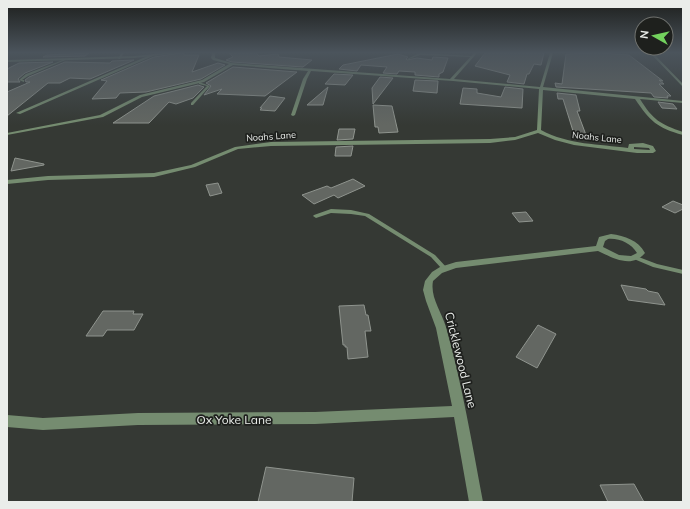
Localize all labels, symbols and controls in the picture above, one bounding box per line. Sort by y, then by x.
north arrow [634,16,674,56]
text: N [637,30,652,40]
street label: Noahs Lane [246,129,296,143]
street label: Noahs Lane [572,129,622,145]
street label: Cricklewood Lane [442,310,480,410]
street label: Ox Yoke Lane [197,412,272,427]

